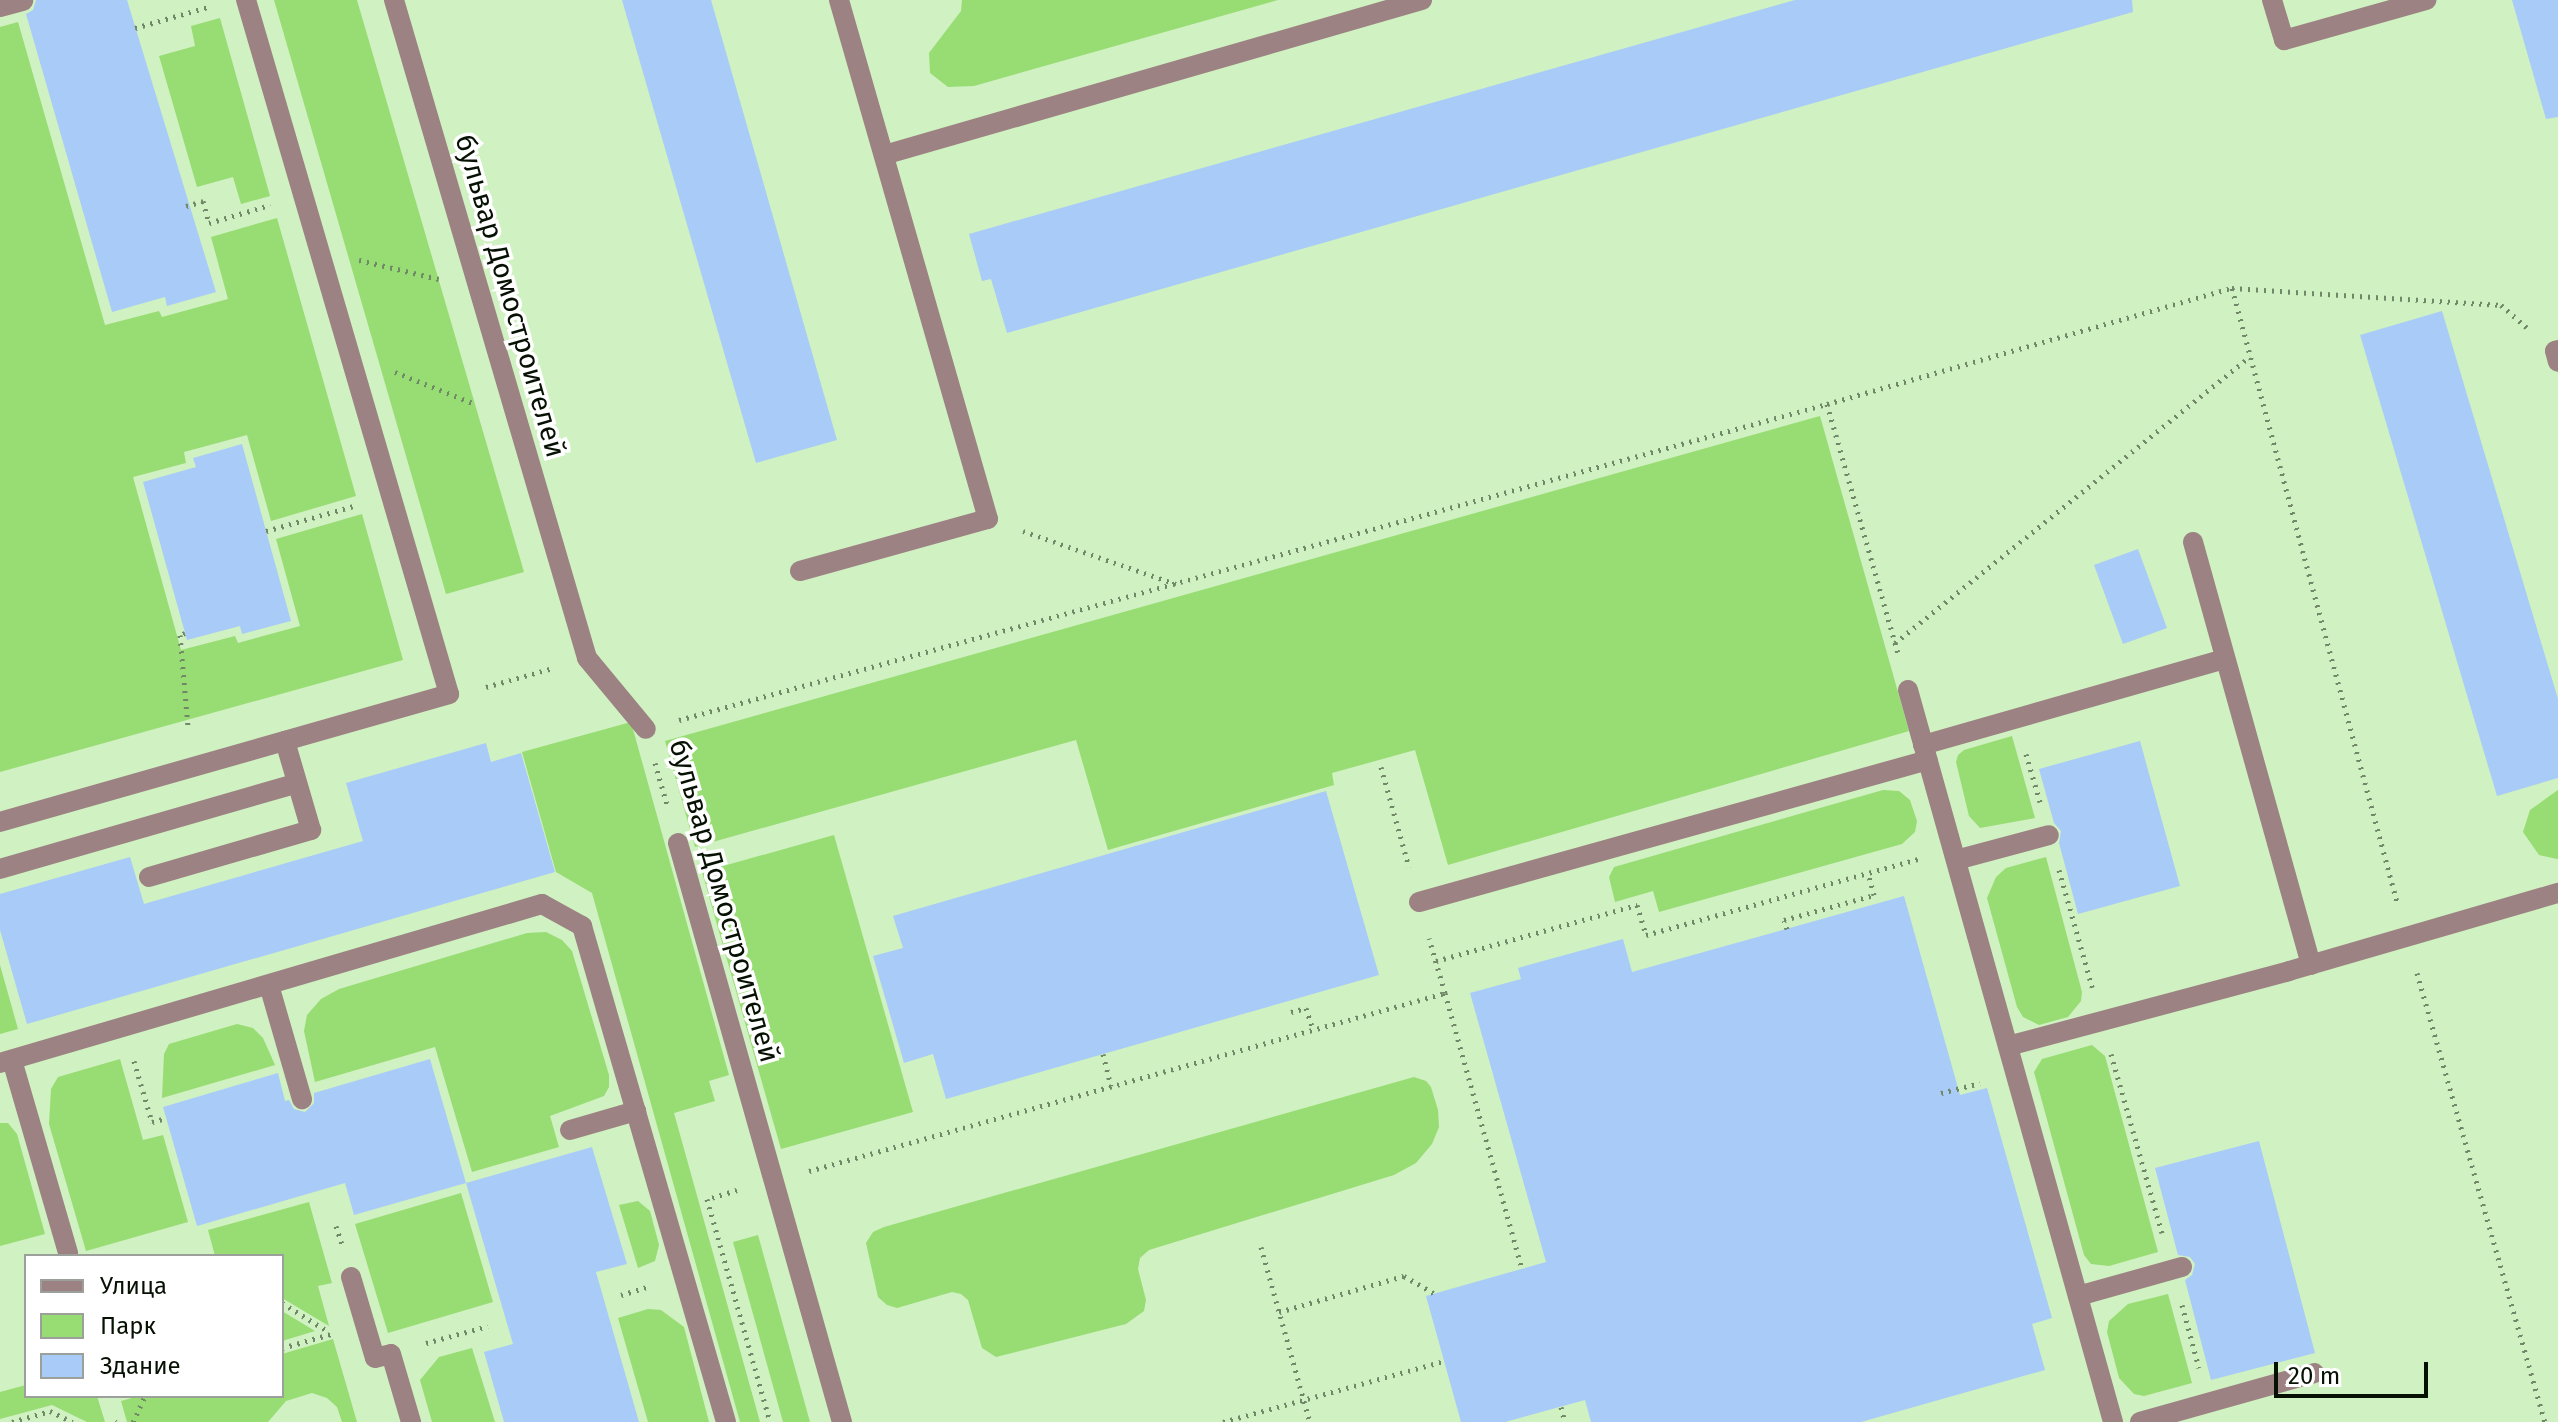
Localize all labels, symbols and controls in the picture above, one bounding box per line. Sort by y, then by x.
street label: бульвар Домостроителей [448,131,572,461]
street label: бульвар Домостроителей [662,736,786,1066]
legend [24,1254,284,1398]
text: Улица [100,1272,167,1300]
text: Парк [100,1312,156,1340]
scale bar [2278,1346,2432,1396]
text: Здание [100,1352,181,1380]
text: 20 m [2288,1362,2340,1390]

